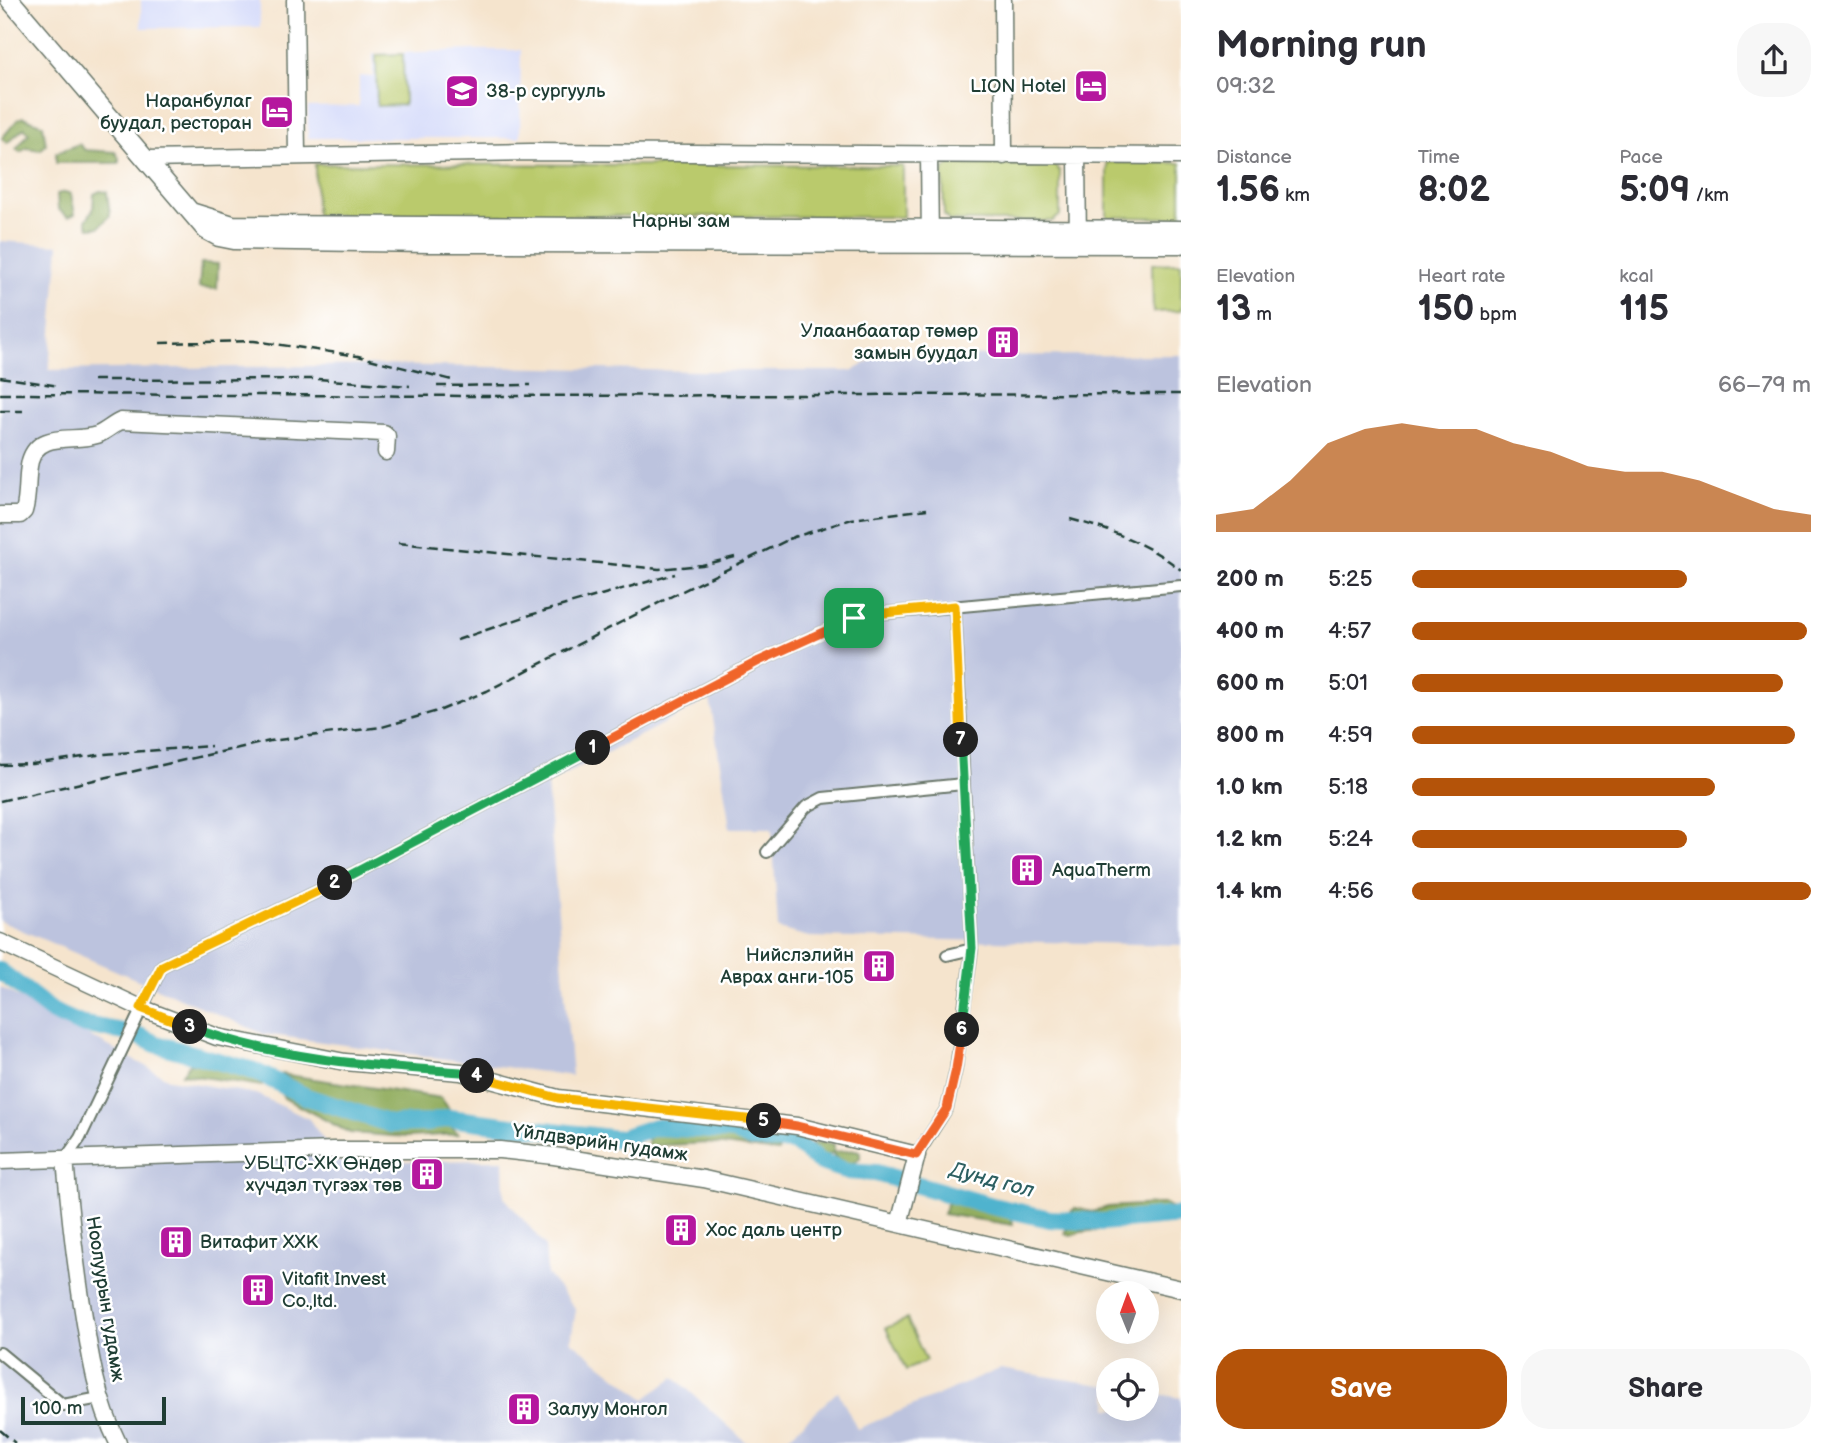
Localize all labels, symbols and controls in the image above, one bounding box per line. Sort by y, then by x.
text: Morning run [1216,23,1427,68]
button: share [1737,23,1811,97]
hotel icon: LION Hotel [1072,67,1110,105]
school or university icon: 38-р сургууль [443,72,481,110]
text: 09:32 [1216,72,1275,100]
place label: LION Hotel [970,75,1066,98]
place label: 38-р сургууль [486,80,606,103]
place label: Наранбулаг буудал, ресторан [100,90,253,135]
hotel icon: Наранбулаг буудал, ресторан [258,93,296,131]
text: Distance [1216,146,1292,169]
text: Time [1418,146,1460,169]
text: Pace [1619,146,1663,169]
text: 1.56 [1216,169,1280,212]
text: 8:02 [1418,169,1490,212]
text: 5:09 [1619,169,1690,212]
text: km [1280,184,1310,207]
text: /km [1690,184,1729,207]
street label: Нарны зам [632,210,730,233]
text: Elevation [1216,265,1295,288]
text: Heart rate [1418,265,1505,288]
text: kcal [1619,265,1653,288]
text: 13 [1216,288,1251,331]
text: 150 [1418,288,1474,331]
text: 115 [1619,288,1669,331]
text: m [1251,303,1272,326]
text: bpm [1474,303,1517,326]
place label: Улаанбаатар төмөр замын буудал [800,320,978,365]
building icon: Улаанбаатар төмөр замын буудал [984,323,1022,361]
text: Elevation [1216,371,1312,399]
text: 66–79 m [1718,371,1811,399]
text: 200 m [1216,565,1284,593]
text: 5:25 [1328,565,1373,593]
pin [824,588,884,648]
icon: arrive [835,599,873,637]
text: 400 m [1216,617,1284,645]
text: 4:57 [1328,617,1371,645]
text: 600 m [1216,669,1284,697]
text: 5:01 [1328,669,1368,697]
text: 800 m [1216,721,1284,749]
text: 4:59 [1328,721,1373,749]
pin: 7 [944,722,978,758]
text: 7 [955,728,966,751]
pin: 1 [576,730,610,766]
text: 1 [589,736,597,759]
text: 1.0 km [1216,773,1283,801]
text: 5:18 [1328,773,1368,801]
text: 1.2 km [1216,825,1282,853]
text: 5:24 [1328,825,1373,853]
building icon: AquaTherm [1008,851,1046,889]
place label: AquaTherm [1052,859,1151,882]
pin: 2 [318,866,352,900]
text: 2 [329,871,340,894]
text: 1.4 km [1216,877,1282,905]
text: 4:56 [1328,877,1374,905]
place label: Нийслэлийн Аврах анги-105 [720,944,854,989]
building icon: Нийслэлийн Аврах анги-105 [860,947,898,985]
pin: 3 [172,1010,208,1044]
pin: 6 [944,1012,979,1048]
text: 3 [184,1015,195,1038]
text: 6 [956,1018,967,1041]
pin: 4 [460,1058,494,1094]
text: 4 [471,1064,482,1087]
pin: 5 [746,1104,782,1138]
text: 5 [758,1109,769,1132]
street label: Yйлдвэрийн гудамж [510,1119,690,1167]
place label: УБЦТС-ХК Өндөр хүчдэл түгээх төв [244,1152,402,1197]
building icon: УБЦТС-ХК Өндөр хүчдэл түгээх төв [408,1155,446,1193]
water label: Дунд гол [945,1156,1037,1203]
building icon: Хос даль центр [662,1211,700,1249]
street label: Ноолуурын гудамж [81,1215,130,1384]
place label: Хос даль центр [706,1219,842,1242]
building icon: Витафит ХХК [157,1223,195,1261]
place label: Витафит ХХК [200,1231,319,1254]
place label: Vitafit Invest Co.,ltd. [282,1268,387,1313]
building icon: Vitafit Invest Co.,ltd. [239,1271,277,1309]
north arrow [1096,1281,1158,1344]
map controls [1096,1281,1159,1421]
button: Save [1216,1349,1507,1429]
button: Share [1521,1349,1811,1429]
button: locate [1096,1358,1159,1421]
building icon: Залуу Монгол [505,1390,543,1428]
scale bar [21,1394,166,1426]
text: 100 m [32,1397,83,1420]
place label: Залуу Монгол [548,1398,668,1421]

